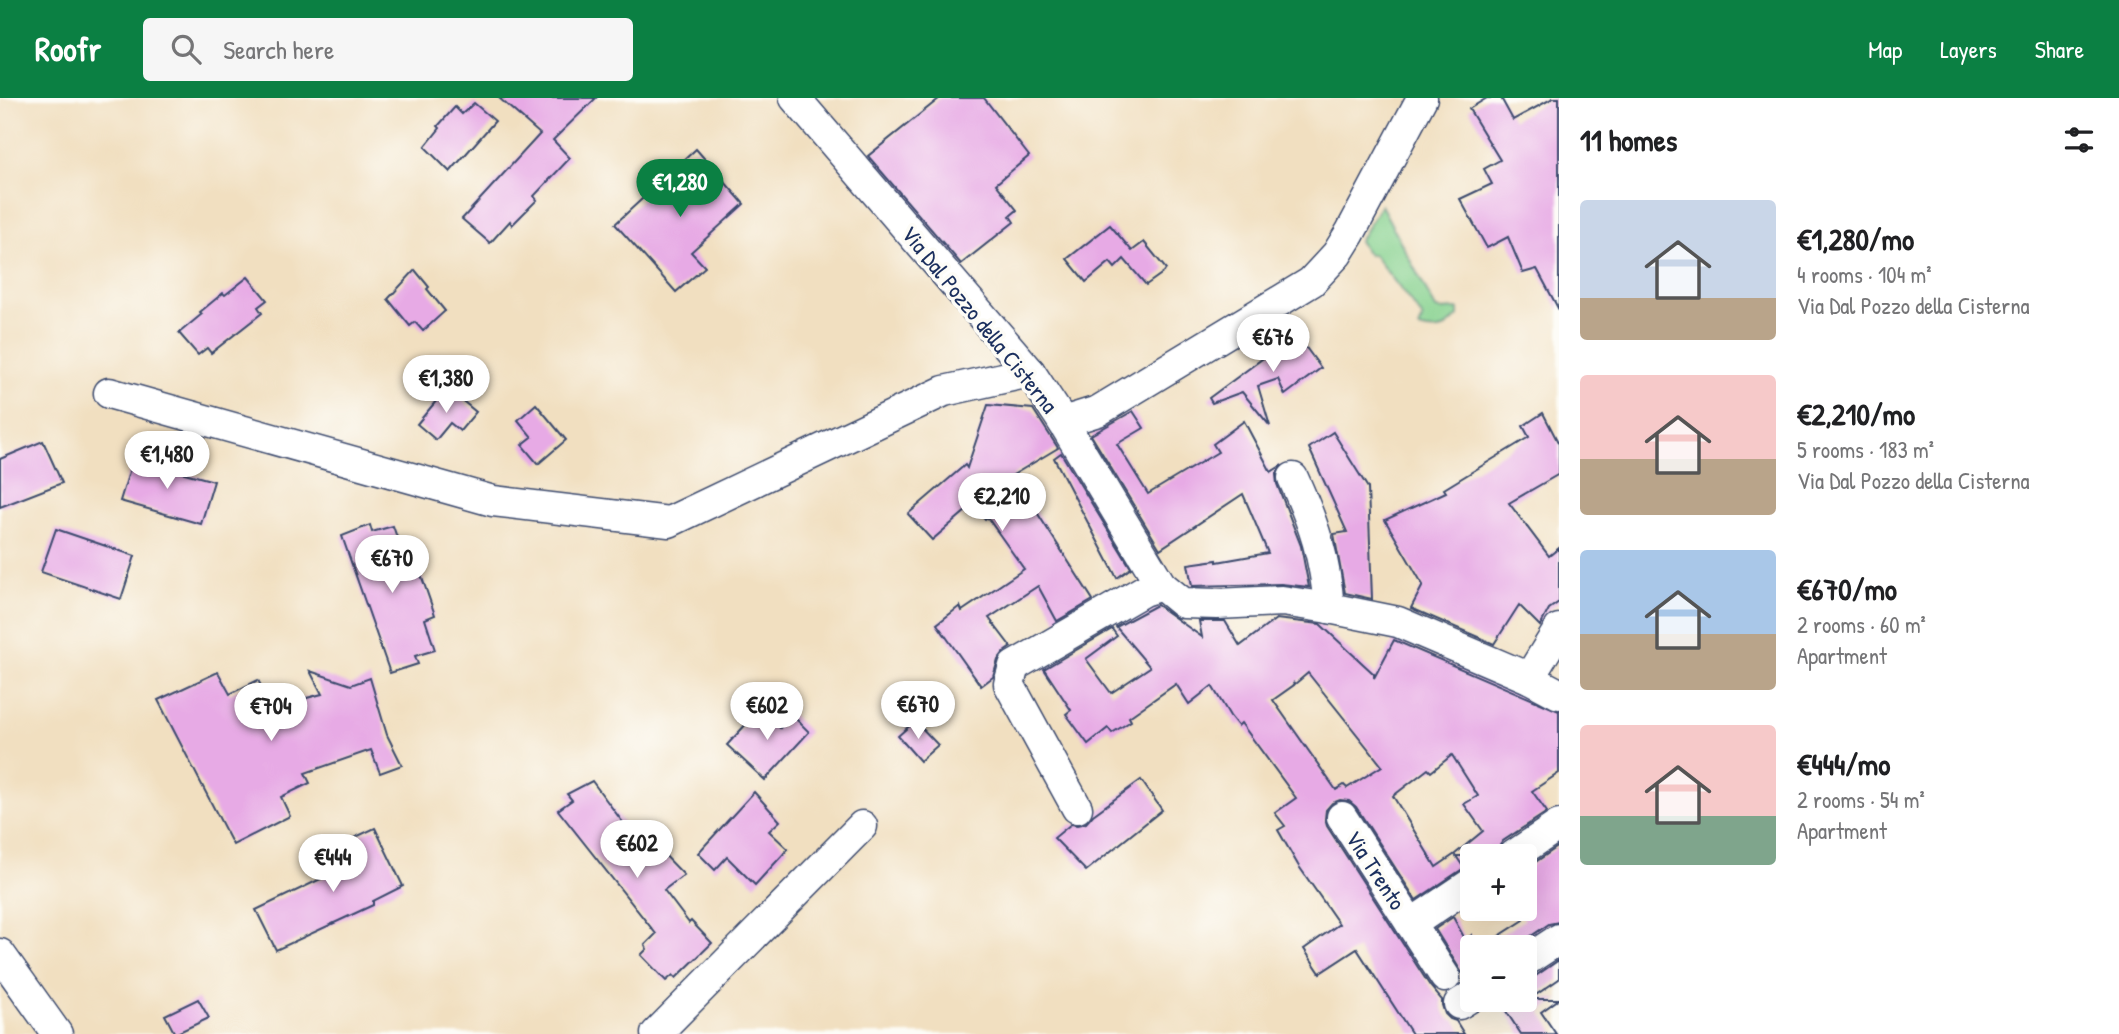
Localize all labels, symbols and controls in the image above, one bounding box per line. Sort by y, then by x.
search box [143,18,633,81]
text: Roofr [35,27,101,71]
icon: search [167,30,205,68]
text: Search here [223,32,334,67]
text: Map [1868,33,1902,65]
text: Layers [1940,33,1997,65]
text: Share [2035,33,2084,65]
text: 11 homes [1580,120,1677,160]
icon: filters [2060,121,2098,159]
pin: €1,280 [623,159,737,219]
text: €1,280 [652,166,708,197]
street label: Via Dal Pozzo della Cisterna [895,219,1065,419]
text: €1,280/mo [1797,219,1914,259]
icon: home [1636,228,1720,312]
text: 4 rooms · 104 m² [1797,259,1931,290]
text: Via Dal Pozzo della Cisterna [1797,290,2030,321]
pin: €676 [1232,314,1314,374]
text: €676 [1253,321,1293,352]
pin: €1,380 [389,356,503,415]
text: €1,380 [419,362,473,393]
text: €2,210/mo [1797,394,1915,434]
icon: home [1636,403,1720,487]
pin: €1,480 [110,432,224,491]
text: 5 rooms · 183 m² [1797,434,1934,465]
text: €1,480 [141,438,193,469]
text: Via Dal Pozzo della Cisterna [1797,465,2030,496]
pin: €2,210 [945,474,1059,533]
text: €2,210 [974,480,1030,511]
pin: €670 [351,536,433,595]
text: €670 [371,542,413,573]
text: €670/mo [1797,569,1897,609]
icon: home [1636,578,1720,662]
text: 2 rooms · 60 m² [1797,609,1926,640]
text: Apartment [1797,640,1887,671]
pin: €602 [726,682,808,742]
pin: €670 [877,682,959,741]
pin: €704 [230,684,312,743]
text: €670 [897,688,939,719]
text: €602 [746,689,788,720]
text: €704 [250,690,292,721]
text: €444/mo [1797,744,1890,784]
icon: home [1636,753,1720,837]
text: 2 rooms · 54 m² [1797,784,1925,815]
text: Apartment [1797,815,1887,846]
pin: €602 [596,820,678,880]
street label: Via Trento [1339,824,1413,916]
text: €602 [616,827,658,858]
pin: €444 [292,834,374,894]
text: €444 [315,841,351,872]
map controls [1460,844,1537,1012]
button: + [1460,844,1537,921]
button: − [1460,935,1537,1012]

